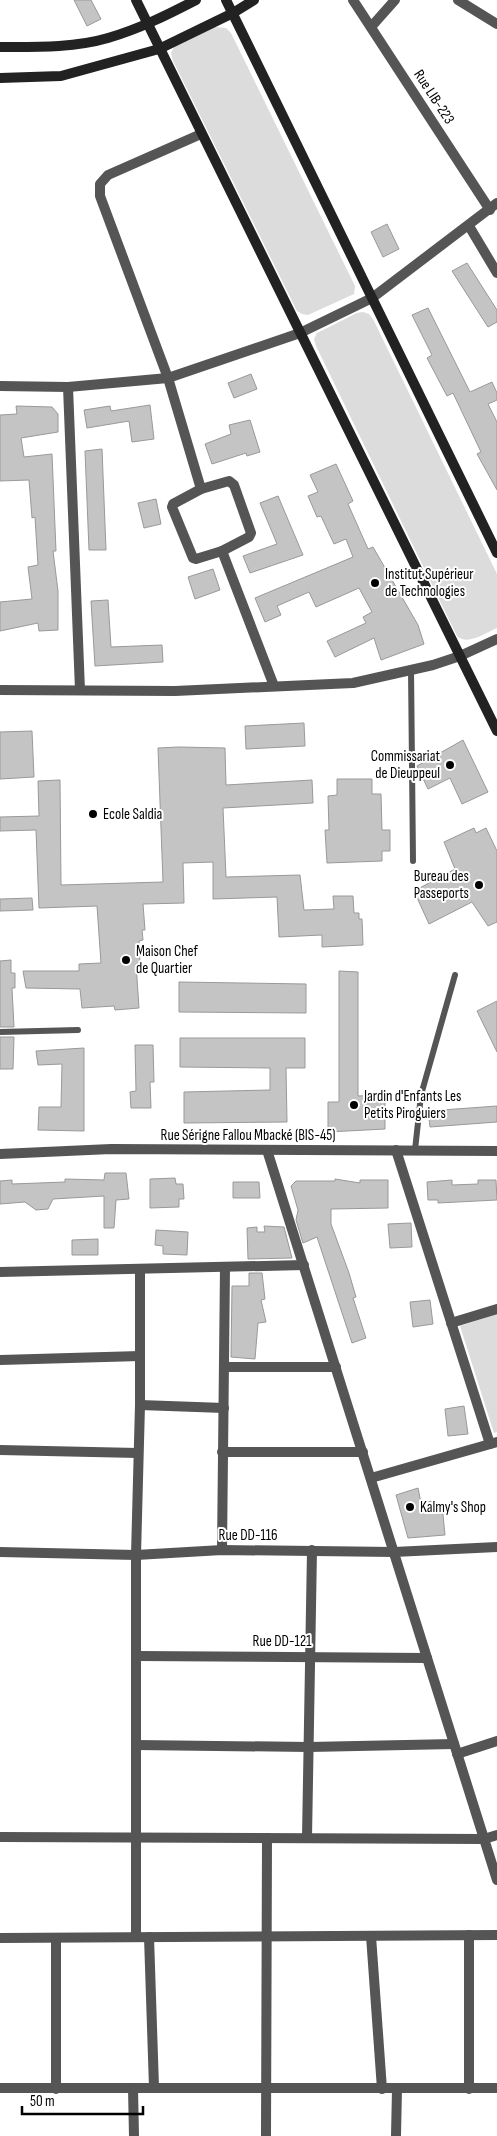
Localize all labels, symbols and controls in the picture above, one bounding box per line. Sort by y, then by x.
street label: Rue LIB-223 [409,66,459,128]
place label: Institut Supérieur de Technologies [385,565,474,601]
marker: Institut Supérieur de Technologies [369,577,381,589]
place label: Commissariat de Dieuppeul [371,747,440,783]
marker: Commissariat de Dieuppeul [444,759,456,771]
place label: Ecole Saldia [103,805,162,824]
marker: Ecole Saldia [87,808,99,820]
place label: Bureau des Passeports [414,867,469,903]
marker: Bureau des Passeports [473,879,485,891]
place label: Maison Chef de Quartier [136,942,199,978]
marker: Maison Chef de Quartier [120,954,132,966]
place label: Jardin d'Enfants Les Petits Piroguiers [363,1087,462,1123]
marker: Jardin d'Enfants Les Petits Piroguiers [348,1099,360,1111]
street label: Rue Sérigne Fallou Mbacké (BIS-45) [160,1126,336,1145]
place label: Kalmy's Shop [420,1498,486,1517]
marker: Kalmy's Shop [404,1501,416,1513]
street label: Rue DD-116 [219,1526,277,1545]
street label: Rue DD-121 [253,1632,312,1651]
scale bar [22,2084,144,2116]
text: 50 m [30,2092,55,2111]

